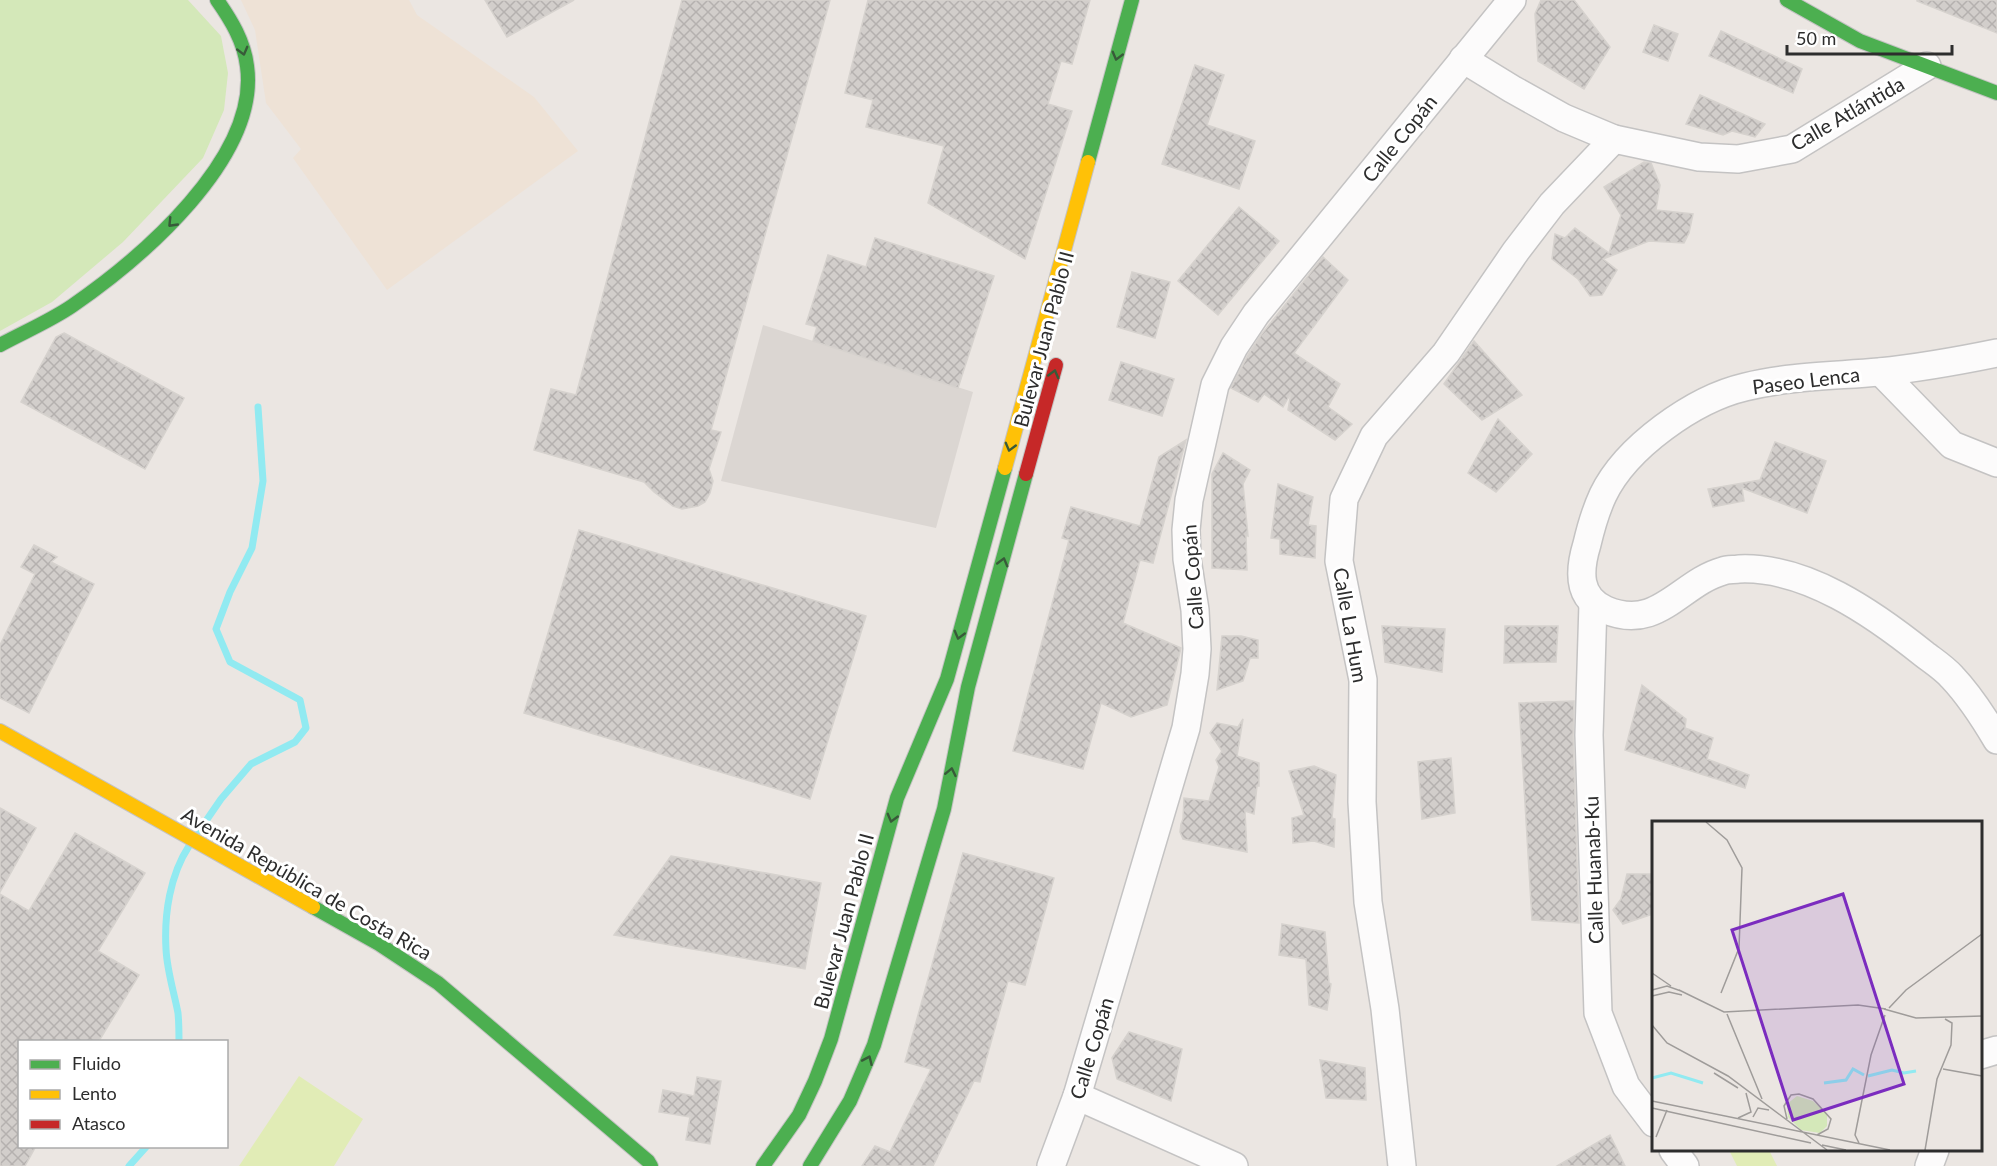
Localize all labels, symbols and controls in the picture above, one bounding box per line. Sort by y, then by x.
scale bar [1787,18,1952,56]
text: 50 m [1796,27,1836,49]
one-way arrow [236,46,249,56]
one-way arrow [1112,51,1124,61]
street label: Calle Atlántida [1786,71,1908,155]
street label: Calle Copán [1357,90,1441,186]
one-way arrow [168,215,179,226]
street label: Bulevar Juan Pablo II [1008,248,1078,430]
street label: Paseo Lenca [1751,362,1861,398]
one-way arrow [1046,369,1059,379]
one-way arrow [1005,441,1017,452]
street label: Calle Copán [1176,524,1208,630]
one-way arrow [996,557,1008,568]
street label: Calle La Hum [1329,566,1373,684]
one-way arrow [954,629,966,640]
one-way arrow [944,767,957,777]
street label: Calle Huanab-Ku [1578,796,1608,944]
street label: Avenida República de Costa Rica [178,801,436,965]
one-way arrow [887,812,899,823]
inset map [1652,821,1982,1151]
street label: Bulevar Juan Pablo II [808,830,878,1012]
street label: Calle Copán [1064,994,1118,1102]
legend [18,1040,228,1148]
text: Fluido [72,1052,121,1074]
one-way arrow [861,1055,873,1066]
text: Lento [72,1082,117,1104]
text: Atasco [72,1112,125,1134]

